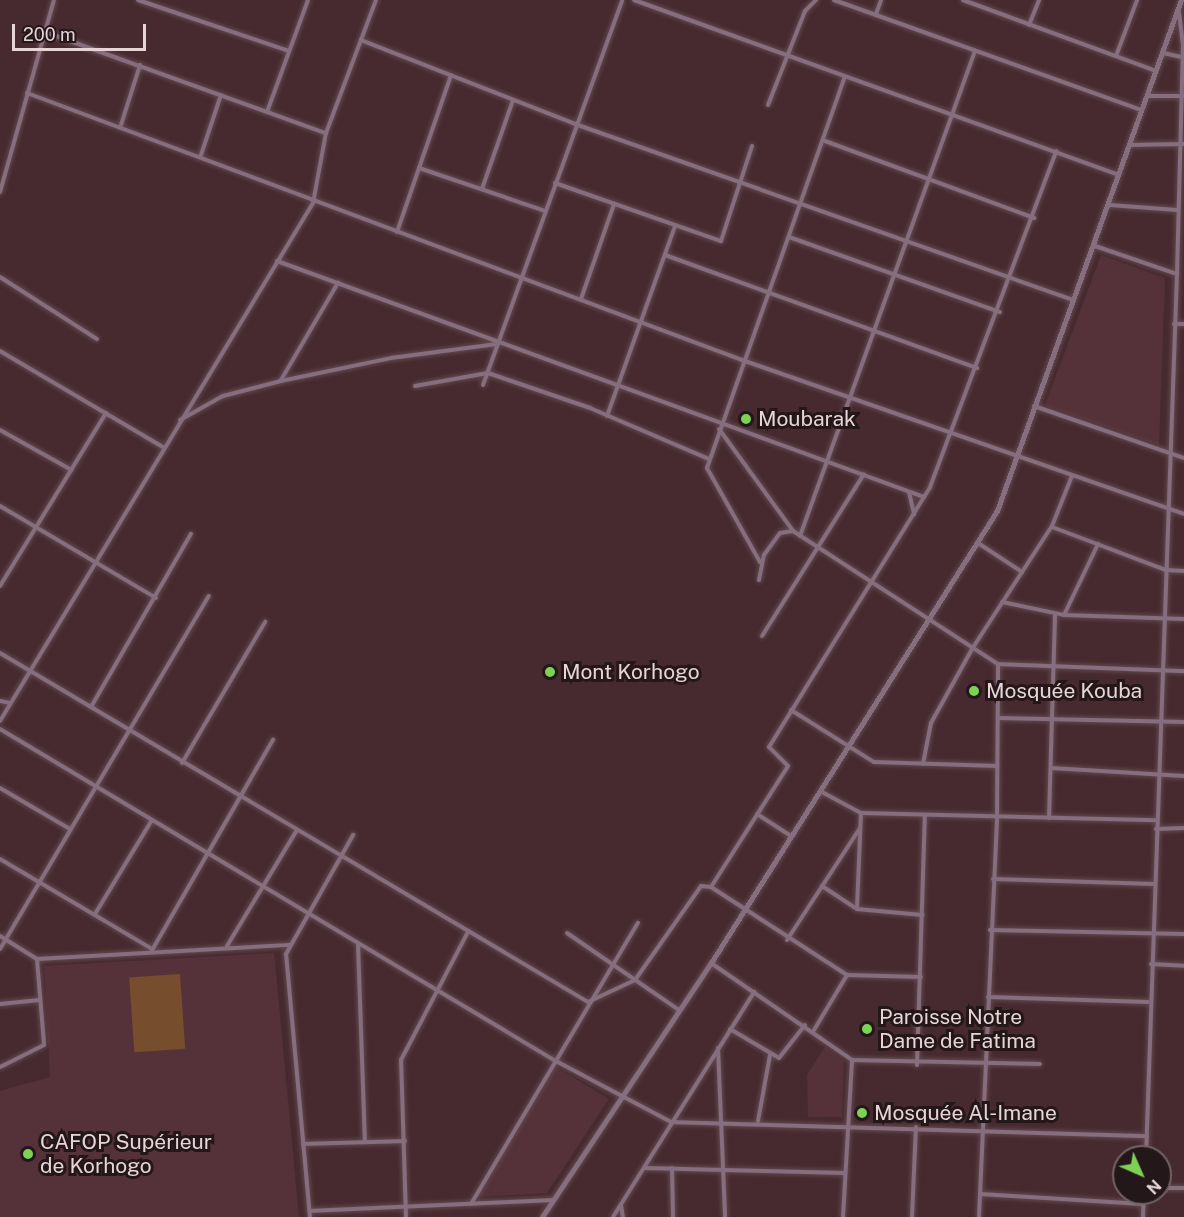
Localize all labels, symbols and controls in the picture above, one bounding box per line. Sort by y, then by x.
scale bar [15,12,148,50]
text: 200 m [23,24,76,45]
place label: Moubarak [758,406,856,432]
marker: Moubarak [739,412,753,426]
place label: Mont Korhogo [562,659,700,685]
marker: Mont Korhogo [543,665,557,679]
place label: Mosquée Kouba [986,678,1142,704]
marker: Mosquée Kouba [967,684,981,698]
place label: Paroisse Notre Dame de Fatima [879,1004,1037,1054]
marker: Paroisse Notre Dame de Fatima [860,1022,874,1036]
place label: Mosquée Al-Imane [874,1100,1057,1126]
marker: Mosquée Al-Imane [855,1106,869,1120]
place label: CAFOP Supérieur de Korhogo [40,1129,212,1179]
north arrow [1112,1145,1172,1205]
marker: CAFOP Supérieur de Korhogo [21,1147,35,1161]
text: N [1143,1176,1165,1198]

